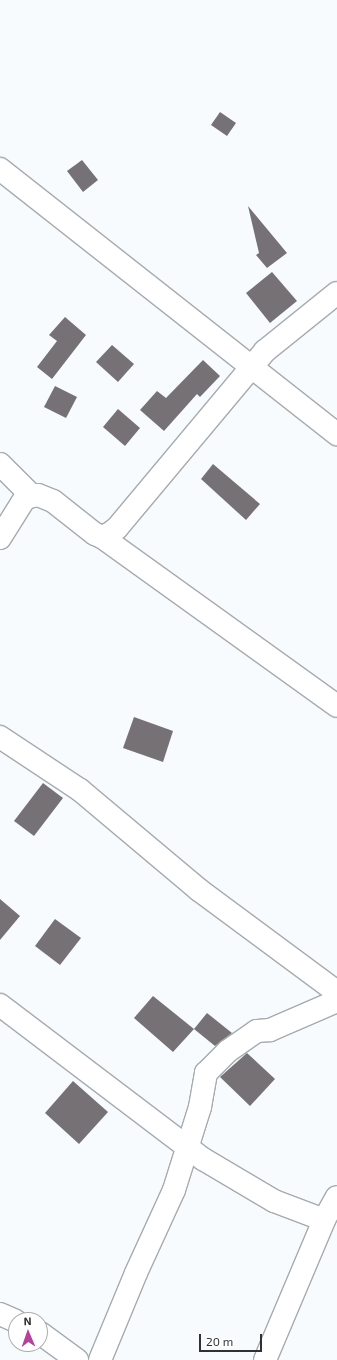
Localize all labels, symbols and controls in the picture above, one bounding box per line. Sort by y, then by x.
north arrow [8,1312,48,1352]
text: N [23,1314,32,1327]
scale bar [201,1326,264,1352]
text: 20 m [206,1334,233,1348]

